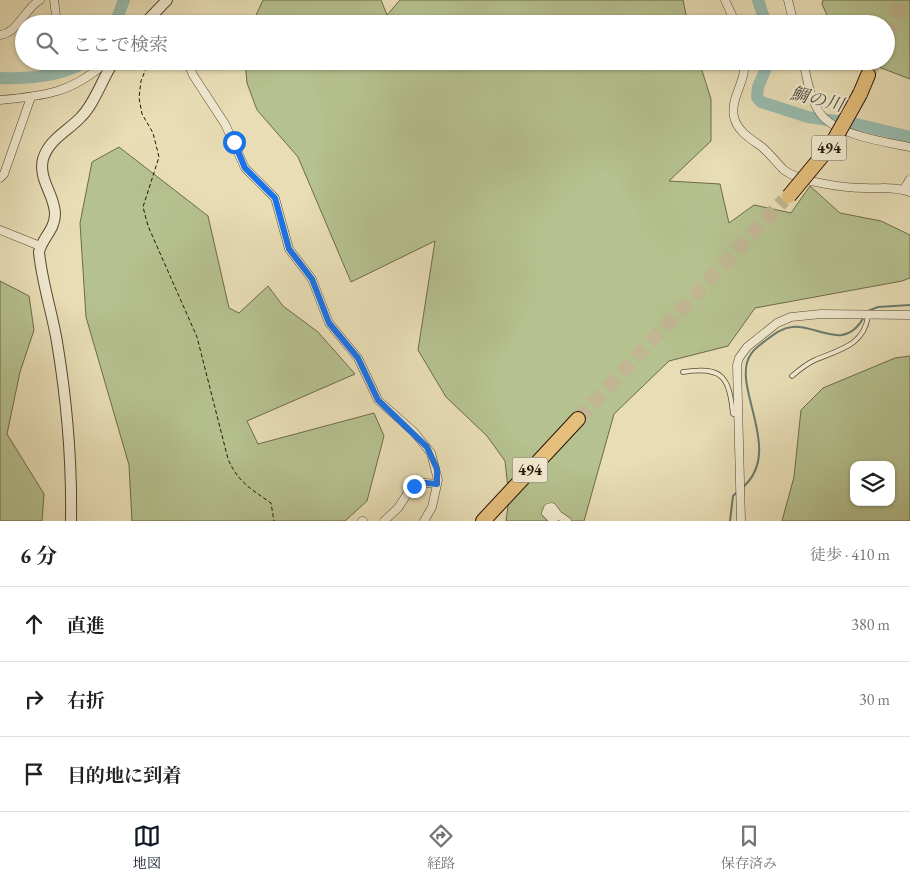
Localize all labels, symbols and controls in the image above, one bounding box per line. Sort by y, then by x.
search box [15,15,895,70]
icon: search [33,29,61,57]
text: ここで検索 [73,32,168,57]
water label: 鯛の川 [788,81,848,117]
route start [223,131,246,154]
road number: 494 [812,136,846,160]
road number: 494 [512,458,548,482]
map controls [850,461,895,506]
button: layers [850,461,895,506]
route end [403,475,426,498]
text: 6 分 [20,542,57,569]
text: 徒歩 · 410 m [810,544,890,565]
icon: ahead [20,610,48,638]
text: 直進 [67,613,105,638]
text: 380 m [851,614,890,635]
icon: right [20,685,48,713]
text: 右折 [67,688,105,713]
text: 30 m [859,689,890,710]
icon: arrive [20,760,48,788]
text: 目的地に到着 [67,763,181,788]
tab: 地図 [133,822,161,872]
tab: 経路 [427,822,455,872]
tab: 保存済み [721,822,777,872]

